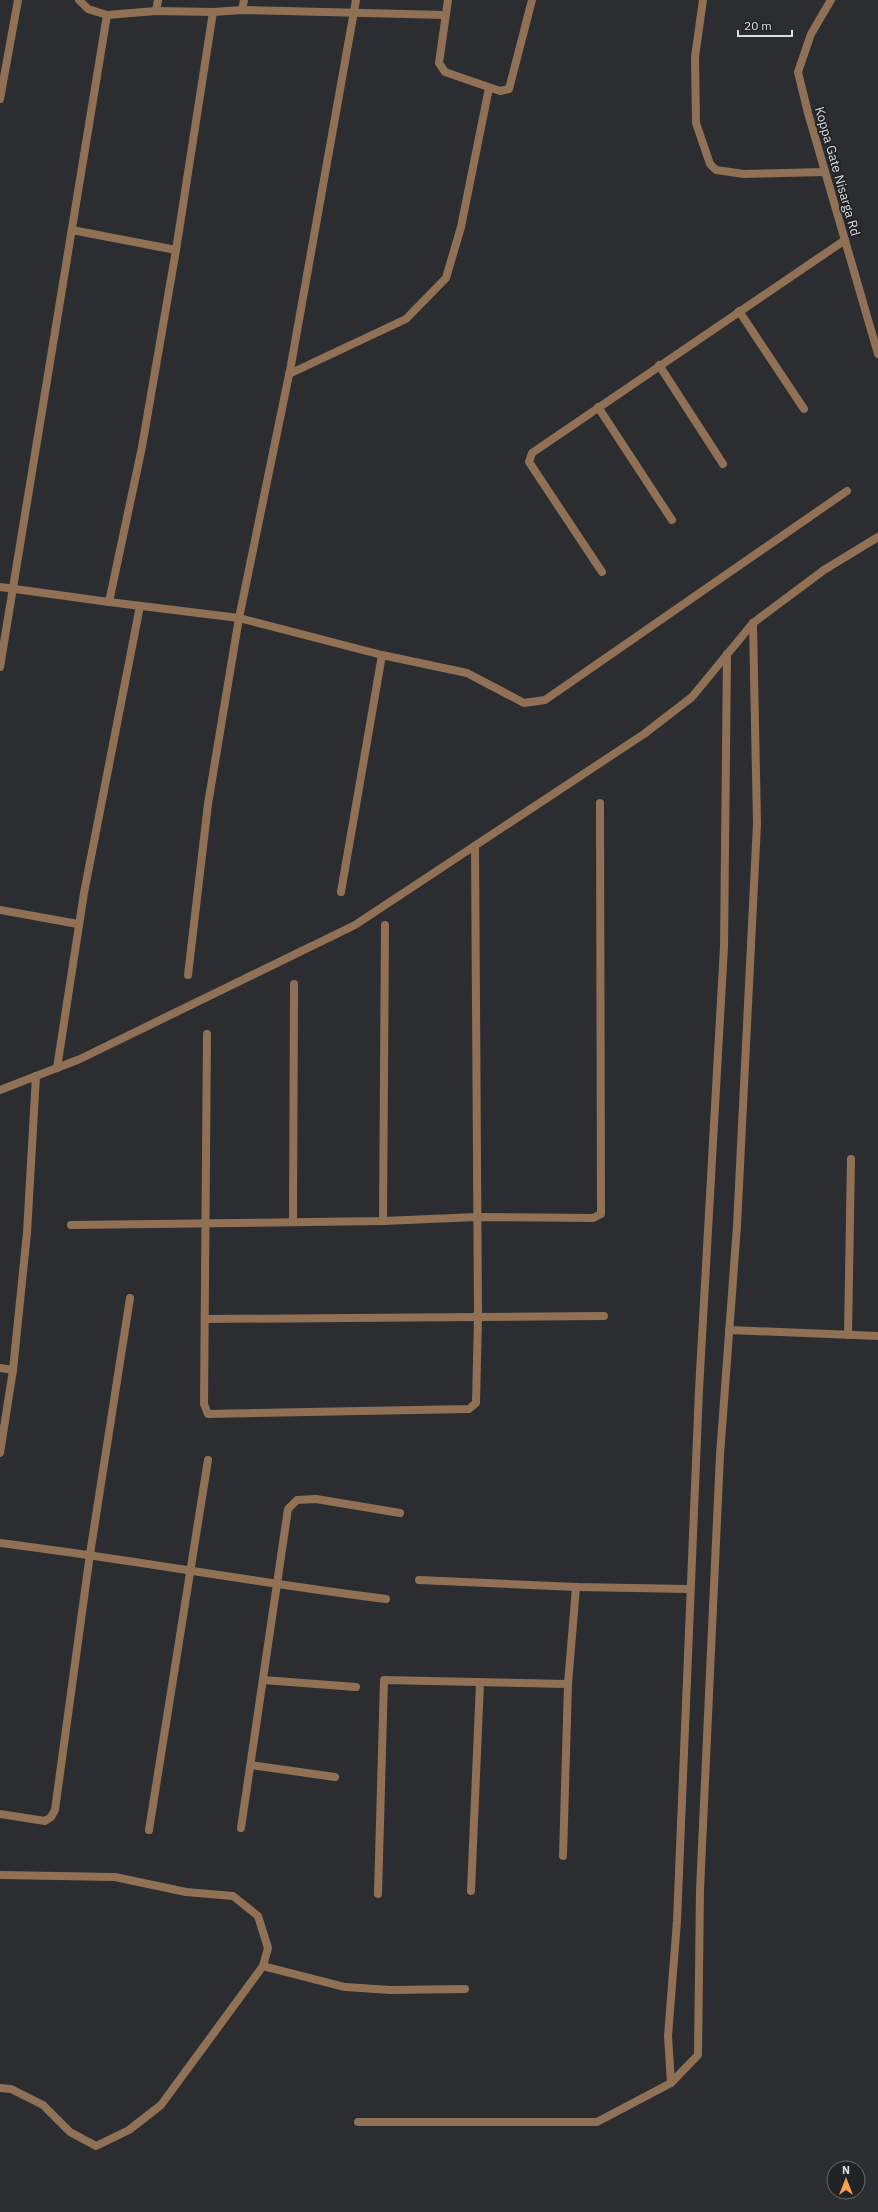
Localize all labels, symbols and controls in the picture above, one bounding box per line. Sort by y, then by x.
scale bar [738,12,792,38]
text: 20 m [744,18,772,33]
street label: Koppa Gate Nisarga Rd [811,105,864,238]
north arrow [826,2160,866,2200]
text: N [842,2163,850,2177]

